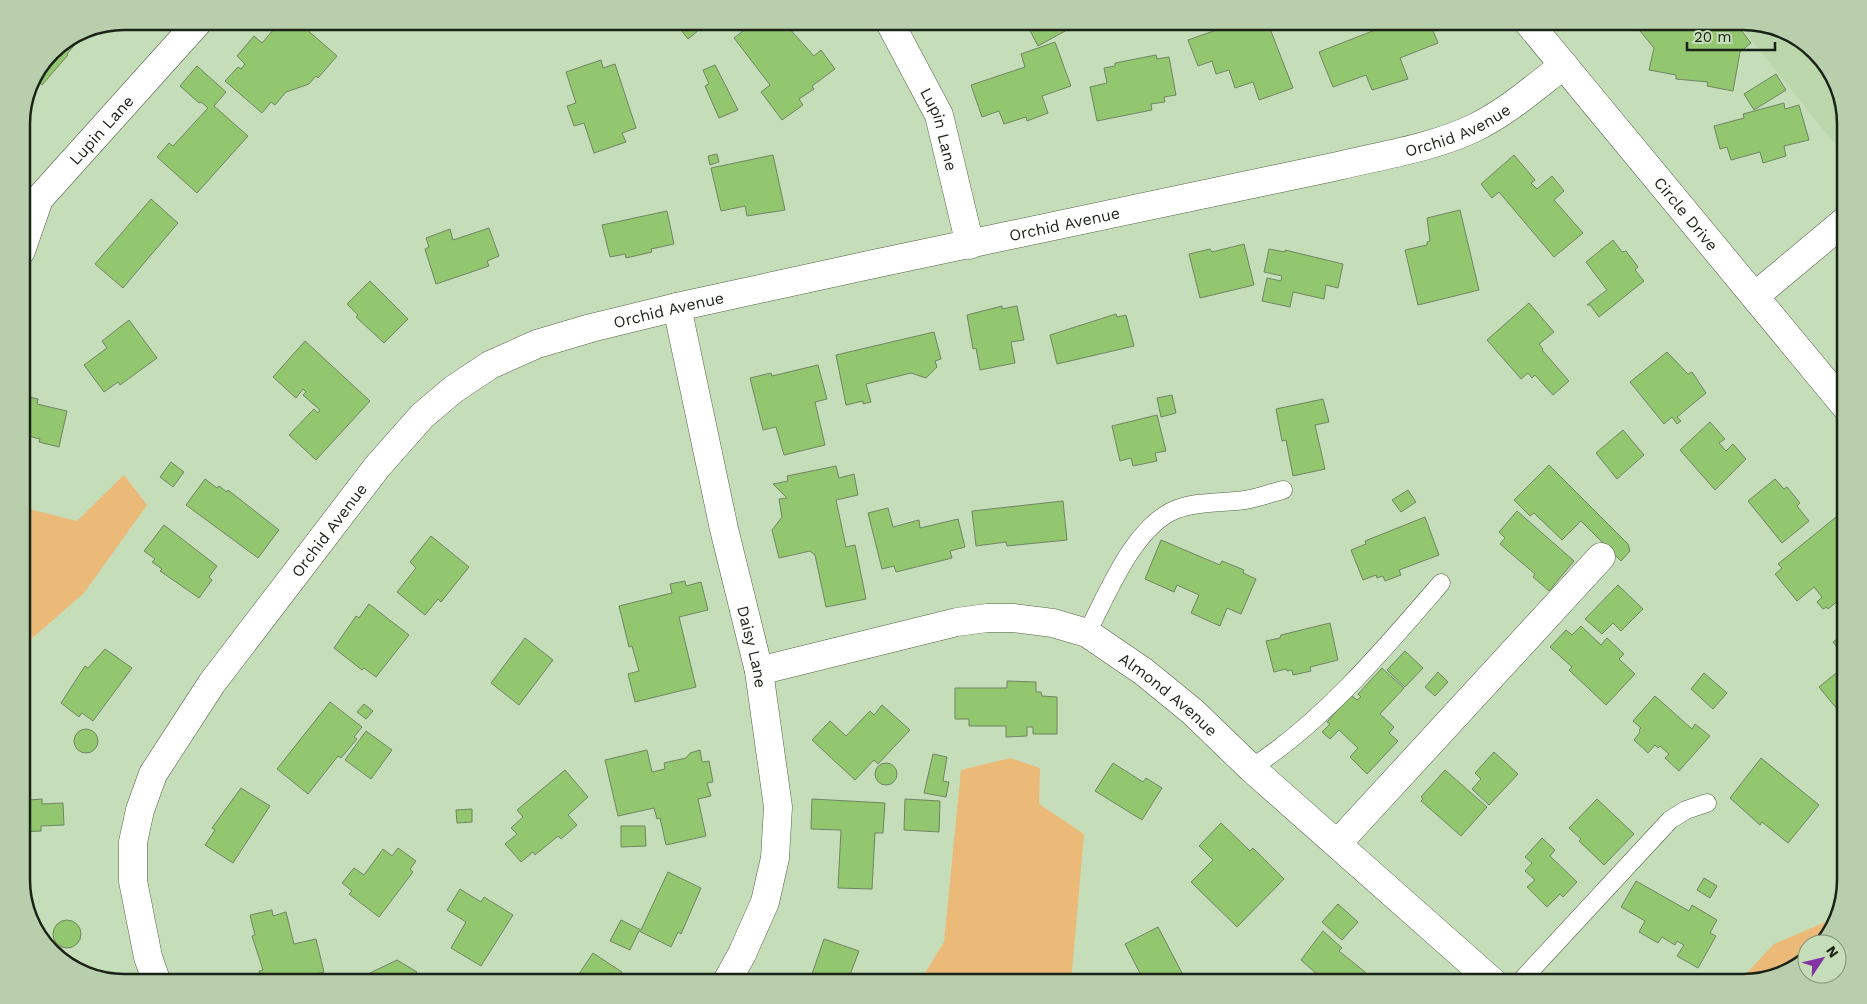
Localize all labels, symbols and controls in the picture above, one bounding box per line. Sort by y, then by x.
scale bar [1687,20,1774,52]
text: 20 m [1694,28,1732,46]
street label: Lupin Lane [916,84,961,173]
street label: Lupin Lane [65,92,138,169]
street label: Orchid Avenue [1403,100,1514,161]
street label: Circle Drive [1650,173,1722,255]
street label: Orchid Avenue [1007,203,1122,245]
street label: Orchid Avenue [612,288,726,332]
street label: Orchid Avenue [287,480,371,581]
street label: Daisy Lane [733,604,770,689]
street label: Almond Avenue [1115,649,1221,740]
north arrow [1797,934,1847,984]
text: N [1823,943,1842,960]

